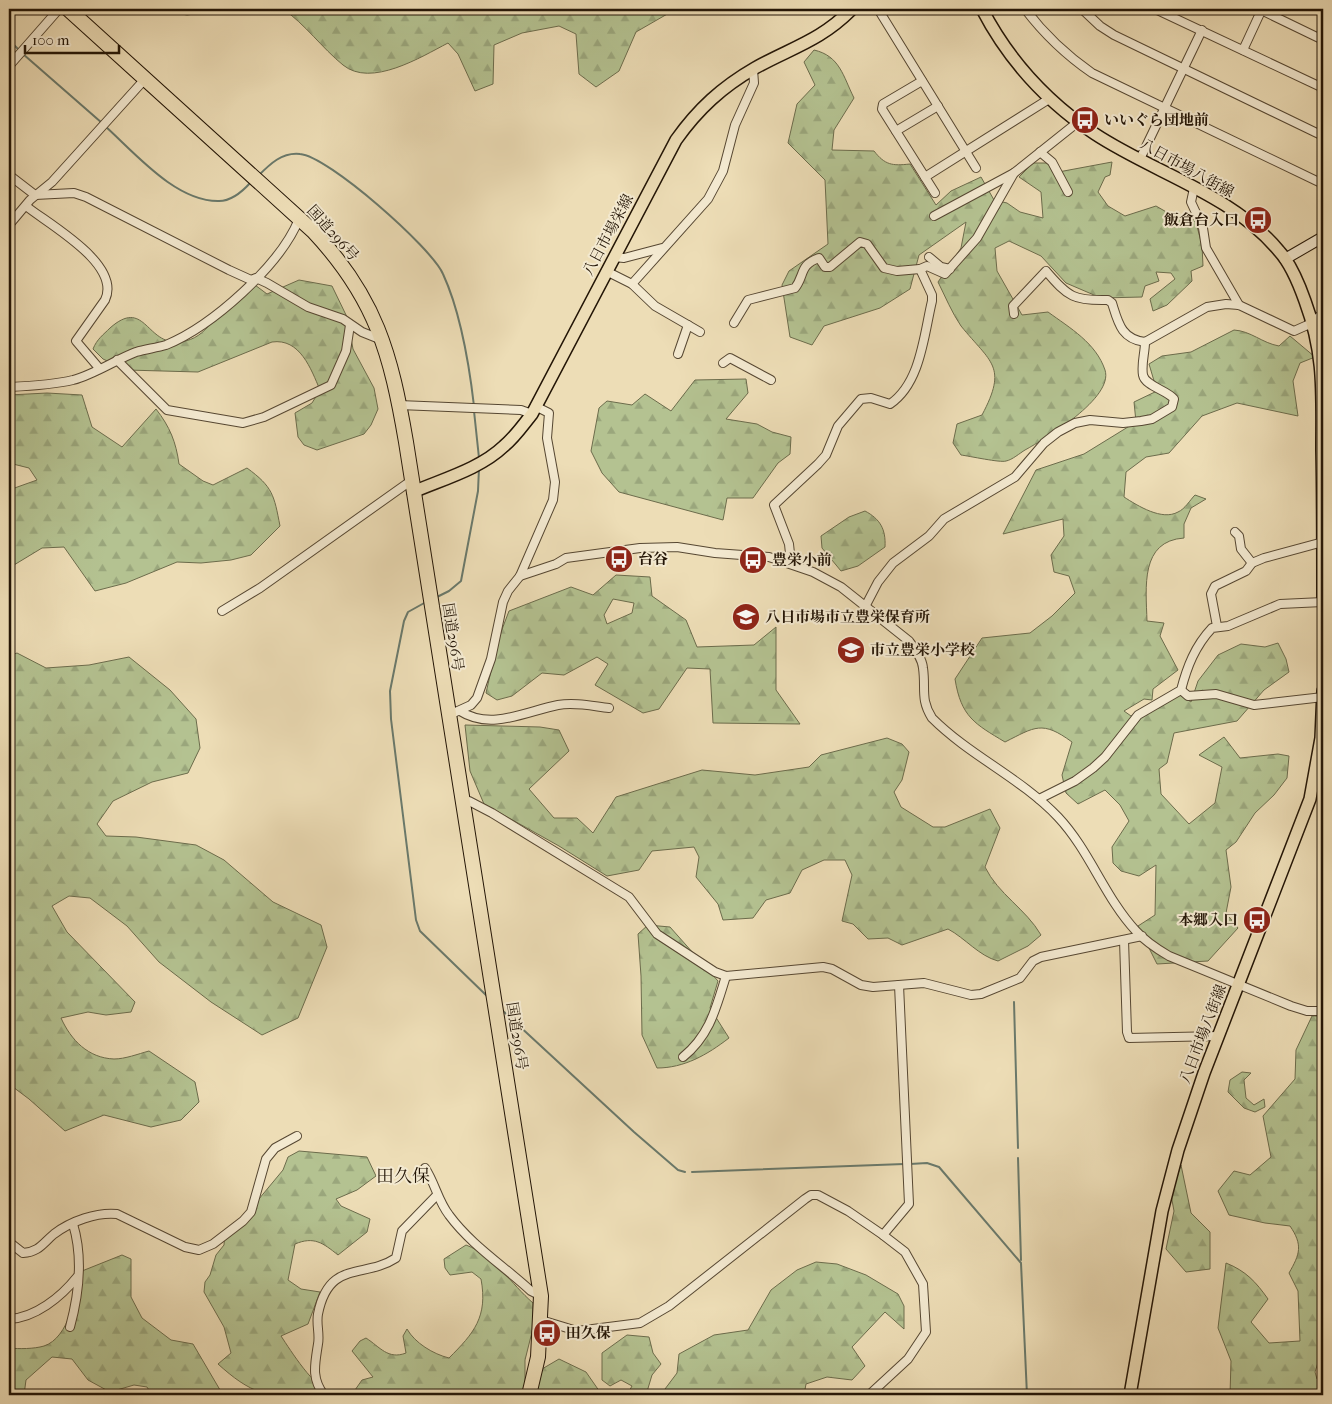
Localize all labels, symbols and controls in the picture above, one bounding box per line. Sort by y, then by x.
scale bar [25,22,119,54]
text: 100 m [32,31,70,49]
bus stop icon: いいぐら団地前 [1070,105,1100,135]
place label: いいぐら団地前 [1104,111,1209,129]
street label: 八日市場八街線 [1137,135,1237,201]
street label: 八日市場栄線 [579,191,637,279]
street label: 国道296号 [303,201,363,265]
bus stop icon: 飯倉台入口 [1243,205,1273,235]
place label: 飯倉台入口 [1164,211,1239,229]
bus stop icon: 台谷 [604,544,634,574]
bus stop icon: 豊栄小前 [738,545,768,575]
place label: 台谷 [638,550,668,568]
place label: 豊栄小前 [772,551,832,569]
street label: 国道296号 [439,602,467,672]
school or university icon: 八日市場市立豊栄保育所 [731,602,761,632]
place label: 八日市場市立豊栄保育所 [765,608,930,626]
school or university icon: 市立豊栄小学校 [836,635,866,665]
place label: 市立豊栄小学校 [870,641,975,659]
bus stop icon: 本郷入口 [1242,905,1272,935]
place label: 本郷入口 [1178,911,1238,929]
street label: 八日市場八街線 [1176,982,1230,1086]
street label: 国道296号 [503,1001,531,1071]
district label: 田久保 [376,1166,430,1187]
bus stop icon: 田久保 [532,1318,562,1348]
place label: 田久保 [566,1324,611,1342]

